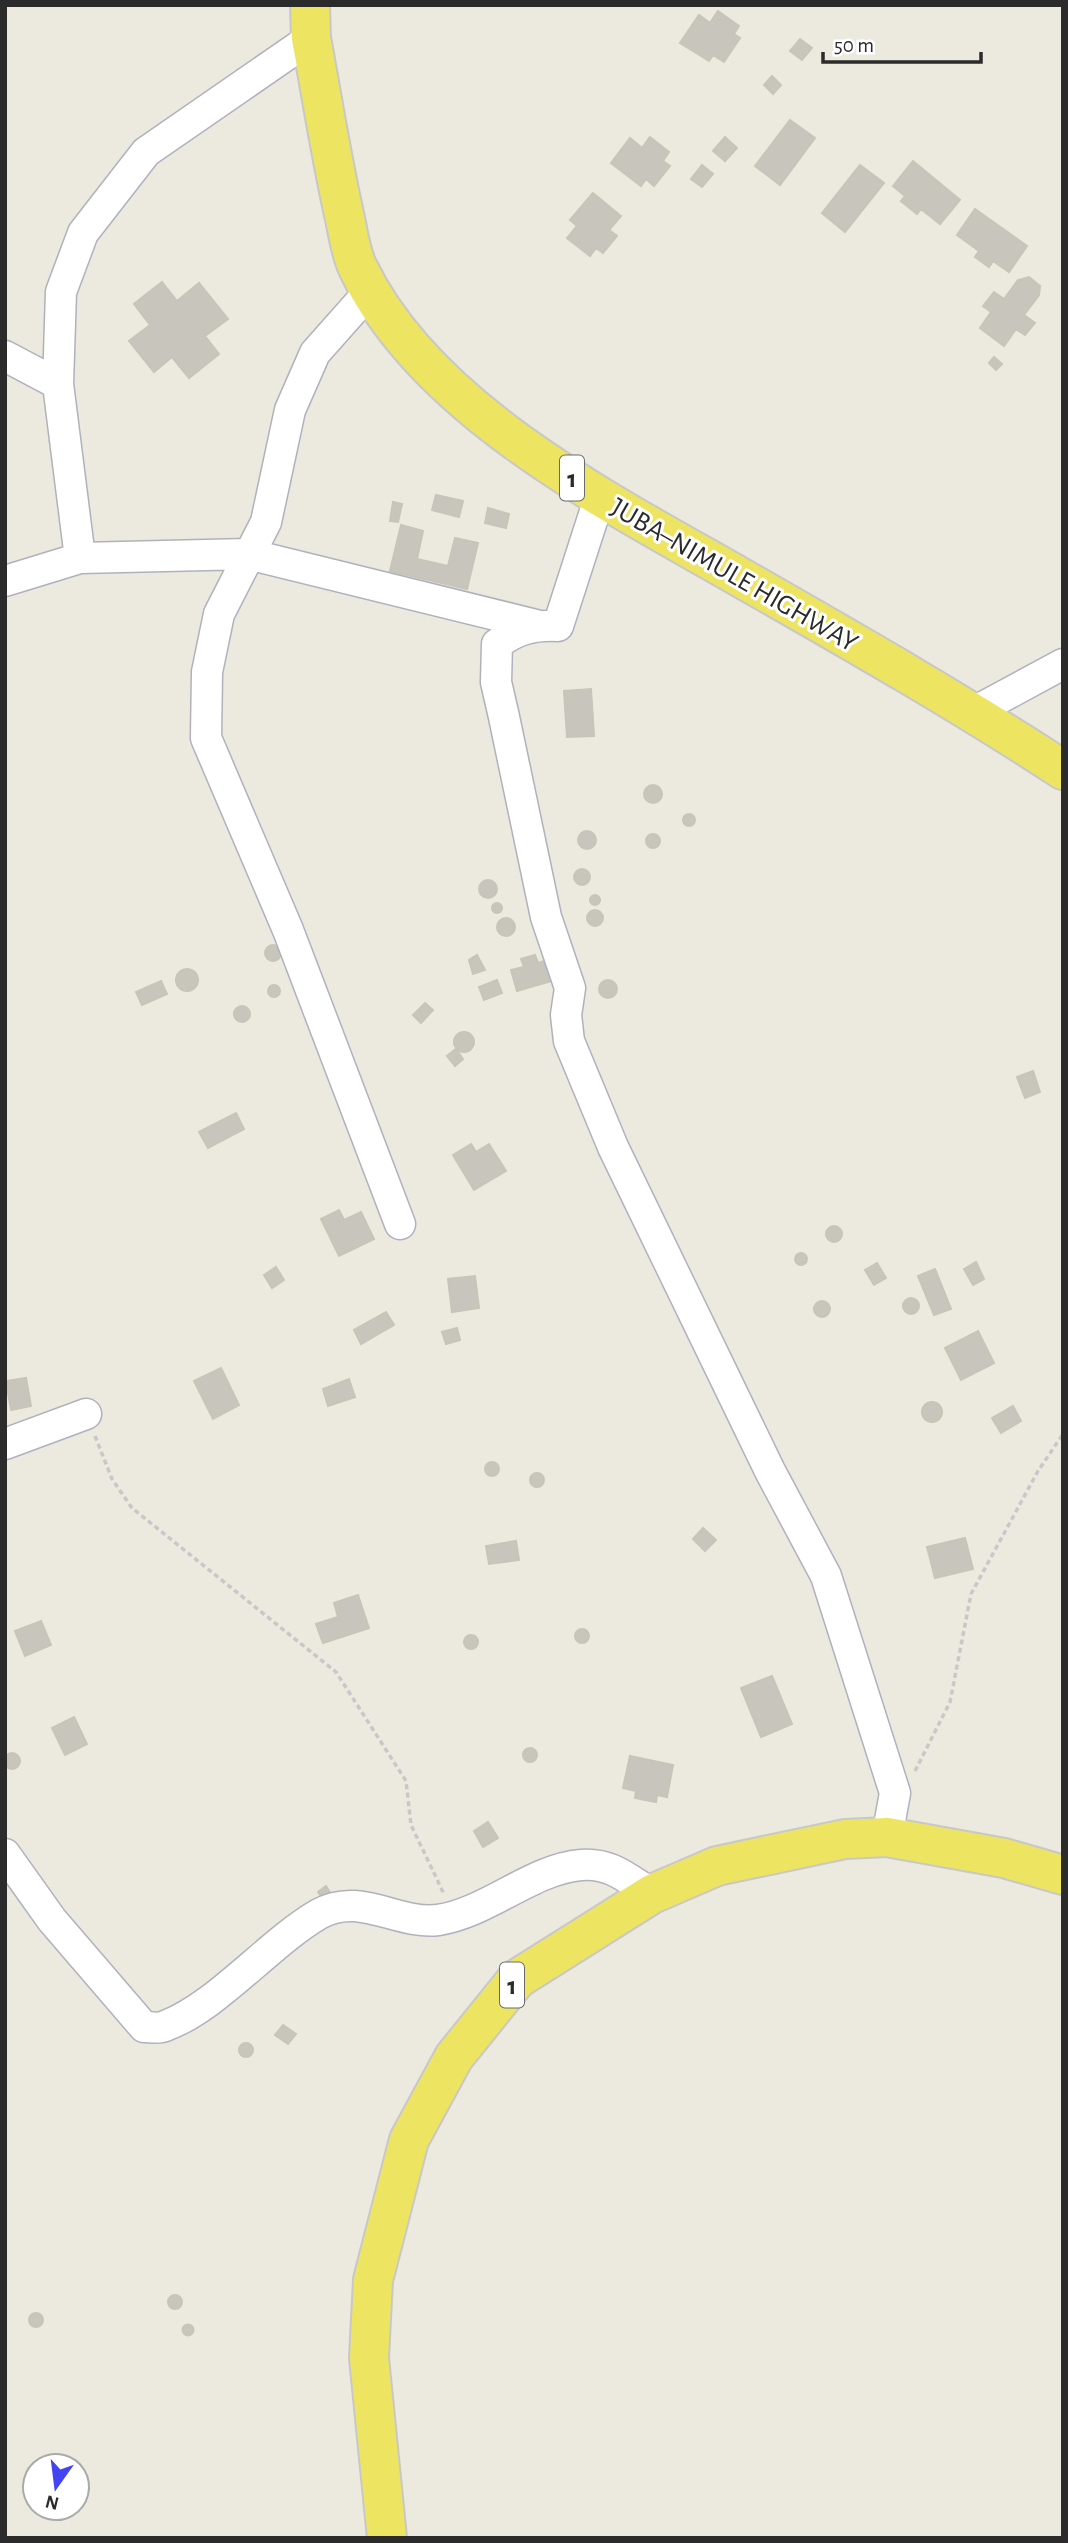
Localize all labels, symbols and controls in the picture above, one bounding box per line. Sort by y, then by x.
scale bar [823,21,981,65]
text: 50 m [834,35,874,56]
road number: 1 [560,456,584,500]
street label: JUBA–NIMULE HIGHWAY [606,494,863,658]
road number: 1 [500,1962,524,2008]
north arrow [21,2452,91,2522]
text: N [44,2491,61,2513]

